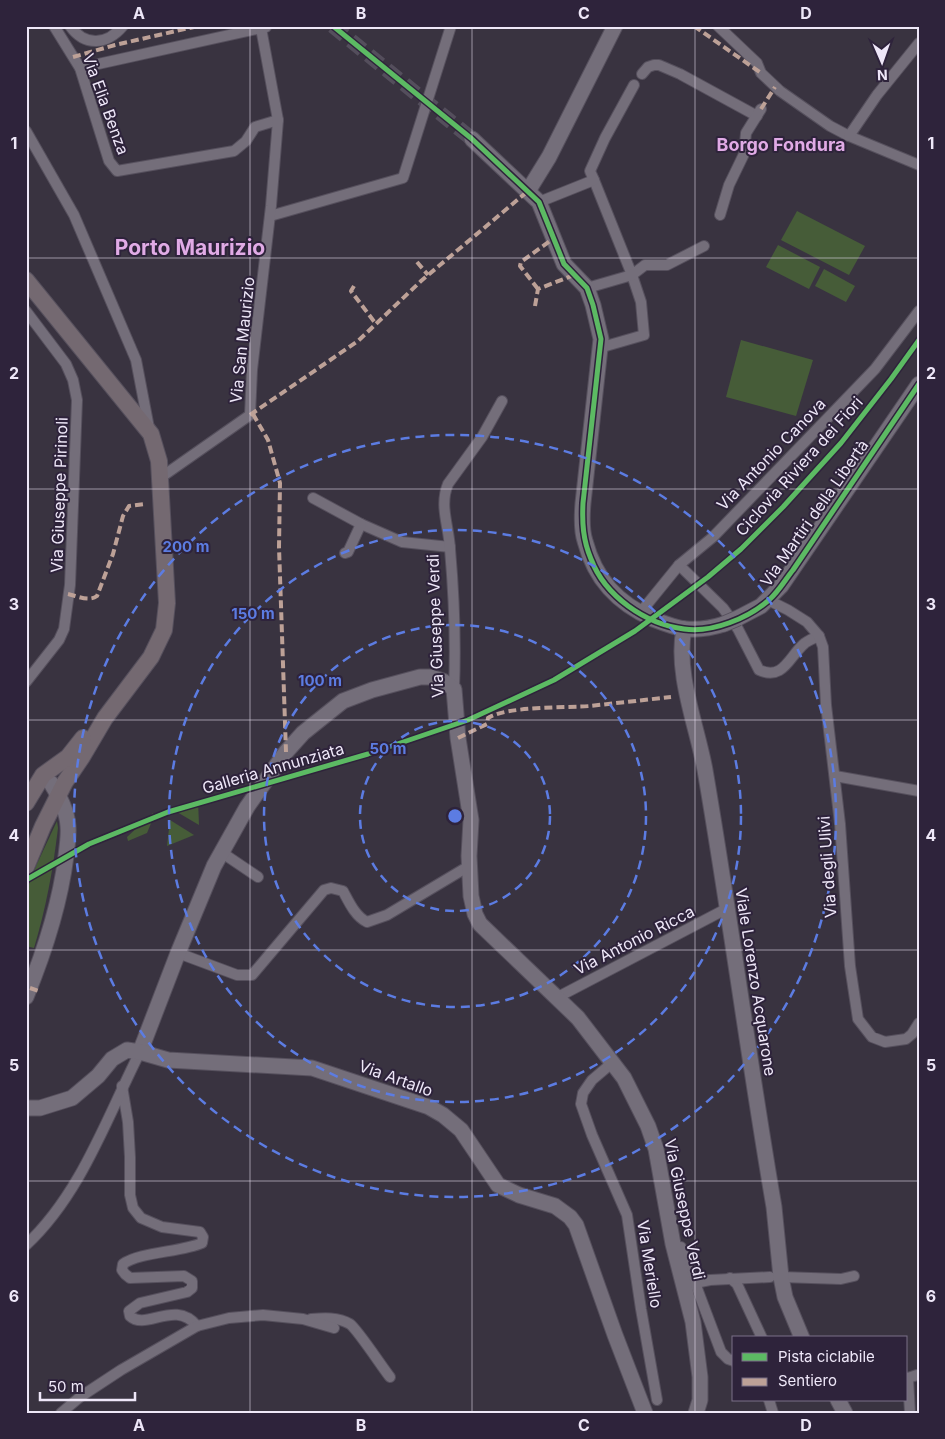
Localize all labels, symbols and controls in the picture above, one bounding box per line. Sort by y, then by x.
text: A [133,3,145,23]
text: B [356,3,366,23]
text: C [578,3,590,23]
text: D [800,3,812,23]
north arrow [858,38,908,88]
street label: Via Elia Benza [78,51,134,157]
text: N [877,67,888,84]
text: 1 [11,133,17,153]
text: 1 [928,133,934,153]
district label: Borgo Fondura [717,134,845,155]
district label: Porto Maurizio [115,235,265,260]
street label: Via San Maurizio [225,276,259,404]
text: 2 [9,363,19,383]
text: 2 [926,363,936,383]
street label: Ciclovia Riviera dei Fiori [731,392,867,540]
street label: Via Antonio Canova [712,394,830,514]
street label: Via Giuseppe Pirinoli [46,417,72,573]
street label: Via Martiri della Libertà [756,436,872,590]
text: 200 m [163,537,209,556]
street label: Via Giuseppe Verdi [422,554,448,698]
text: 3 [9,594,19,614]
text: 3 [926,594,936,614]
text: 150 m [231,604,275,623]
text: 100 m [298,671,342,690]
street label: Galleria Annunziata [200,738,346,798]
text: 50 m [370,739,406,758]
centre of rings [446,807,464,825]
street label: Via degli Ulivi [813,815,841,919]
text: 4 [9,825,20,845]
text: 4 [926,825,937,845]
street label: Viale Lorenzo Acquarone [731,887,781,1077]
street label: Via Antonio Ricca [570,901,698,979]
text: 5 [9,1055,19,1075]
street label: Via Artallo [356,1055,436,1101]
text: 5 [926,1055,936,1075]
street label: Via Giuseppe Verdi [660,1137,710,1281]
street label: Via Meriello [633,1218,667,1310]
text: 6 [9,1286,19,1306]
text: 6 [926,1286,936,1306]
legend [732,1336,908,1402]
text: Pista ciclabile [778,1347,875,1366]
scale bar [40,1369,135,1401]
text: Sentiero [778,1371,837,1390]
text: 50 m [48,1377,84,1396]
text: A [133,1415,145,1435]
text: B [356,1415,366,1435]
text: C [578,1415,590,1435]
text: D [800,1415,812,1435]

